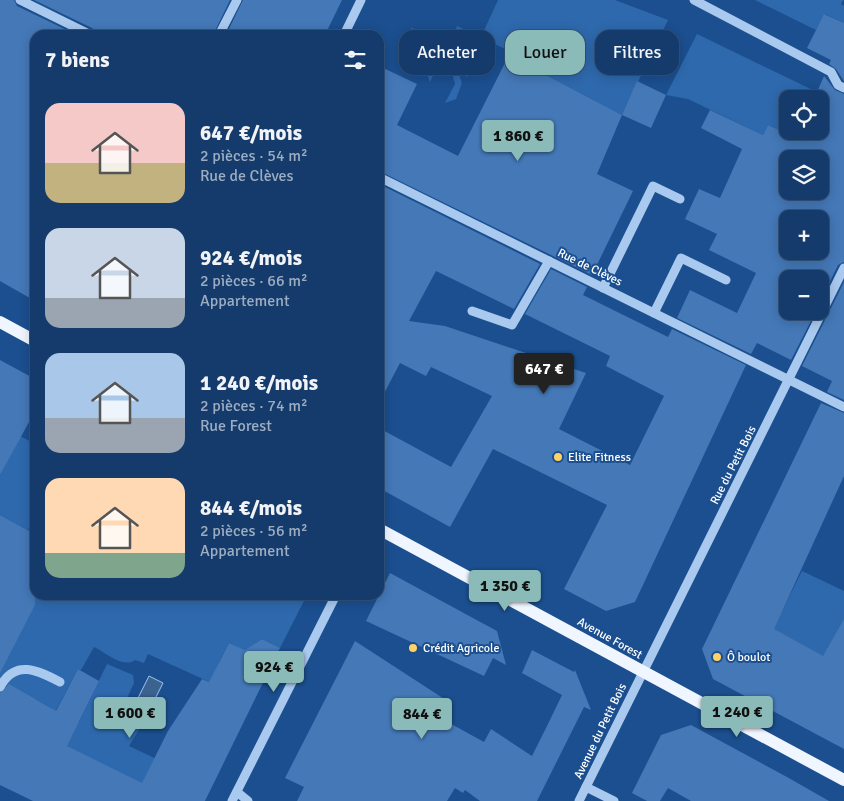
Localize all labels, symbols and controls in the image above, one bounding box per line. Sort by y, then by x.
chip: Acheter [399,30,495,75]
chip: Louer [505,30,585,75]
chip: Filtres [595,30,679,75]
icon: filters [341,46,369,74]
text: 7 biens [45,47,110,73]
map controls [779,90,829,320]
button: locate [779,90,829,140]
text: 647 €/mois [200,120,302,146]
pin: 1 860 € [472,120,564,162]
icon: home [85,123,145,183]
text: 1 860 € [493,126,543,146]
text: 2 pièces · 54 m² [200,146,308,166]
button: layers [779,150,829,200]
text: Rue de Clèves [200,166,294,186]
button: + [779,210,829,260]
text: 924 €/mois [200,245,302,271]
street label: Rue de Clèves [555,245,625,290]
icon: home [85,248,145,308]
button: − [779,270,829,320]
text: 2 pièces · 66 m² [200,271,308,291]
text: Appartement [200,291,290,311]
pin: 647 € [509,352,579,395]
text: 647 € [525,359,563,379]
text: 1 240 €/mois [200,370,318,396]
icon: home [85,373,145,433]
text: 2 pièces · 74 m² [200,396,308,416]
text: Rue Forest [200,416,272,436]
street label: Rue du Petit Bois [707,423,760,507]
place label: Elite Fitness [568,450,631,465]
marker: Elite Fitness [552,451,564,463]
text: 844 €/mois [200,495,302,521]
icon: home [85,498,145,558]
text: 2 pièces · 56 m² [200,521,308,541]
text: Appartement [200,541,290,561]
pin: 1 350 € [459,570,551,612]
text: 1 350 € [480,576,530,596]
street label: Avenue Forest [575,614,645,662]
place label: Crédit Agricole [423,641,500,656]
marker: Crédit Agricole [407,642,419,654]
pin: 924 € [239,650,309,693]
place label: Ô boulot [727,650,770,665]
marker: Ô boulot [711,651,723,663]
text: 924 € [255,657,293,677]
street label: Avenue du Petit Bois [571,681,630,781]
pin: 1 600 € [84,696,176,739]
pin: 1 240 € [691,696,783,738]
pin: 844 € [387,698,457,740]
text: 1 240 € [712,702,762,722]
text: 1 600 € [105,703,155,723]
text: 844 € [403,704,441,724]

